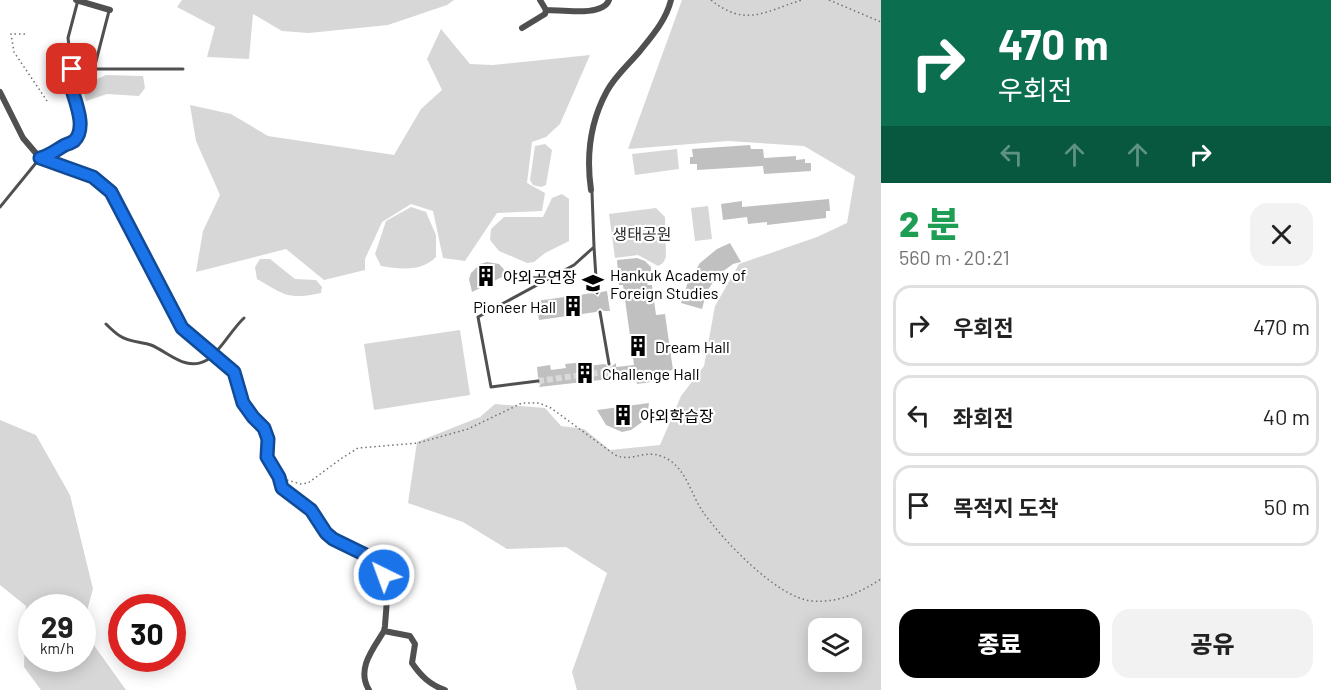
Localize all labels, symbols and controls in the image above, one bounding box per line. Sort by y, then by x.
text: 470 m [998,18,1109,68]
icon: right [899,24,977,102]
pin [46,43,97,94]
icon: arrive [55,52,88,85]
text: 우회전 [998,73,1073,105]
icon: left [995,138,1028,171]
icon: ahead [1058,138,1091,171]
icon: ahead [1121,138,1154,171]
icon: right [1184,138,1217,171]
text: 2 분 [899,201,960,244]
button: close [1250,203,1313,266]
park label: 생태공원 [613,224,671,243]
text: 560 m · 20:21 [899,245,1010,269]
building icon: 야외공연장 [474,264,498,288]
place label: Hankuk Academy of Foreign Studies [610,265,747,302]
place label: 야외공연장 [503,267,577,286]
school or university icon: Hankuk Academy of Foreign Studies [581,271,605,295]
building icon: Pioneer Hall [561,294,585,318]
place label: Pioneer Hall [473,297,556,316]
icon: right [902,309,935,342]
text: 470 m [1253,313,1310,339]
text: 우회전 [953,314,1014,340]
building icon: Dream Hall [626,334,650,358]
place label: Dream Hall [655,337,730,356]
building icon: Challenge Hall [573,361,597,385]
place label: Challenge Hall [602,364,699,383]
icon: left [902,399,935,432]
building icon: 야외학습장 [611,403,635,427]
text: 40 m [1263,403,1310,429]
text: 좌회전 [953,404,1014,430]
place label: 야외학습장 [640,406,714,425]
icon: arrive [902,489,935,522]
text: 50 m [1264,493,1310,519]
text: 목적지 도착 [953,494,1059,520]
position arrow [352,543,416,607]
speed limit sign: 30 [108,594,186,672]
text: 29 [41,608,73,644]
button: 종료 [899,609,1100,678]
button: 공유 [1112,609,1313,678]
map controls [808,618,862,672]
button: layers [808,618,862,672]
text: km/h [40,639,74,657]

